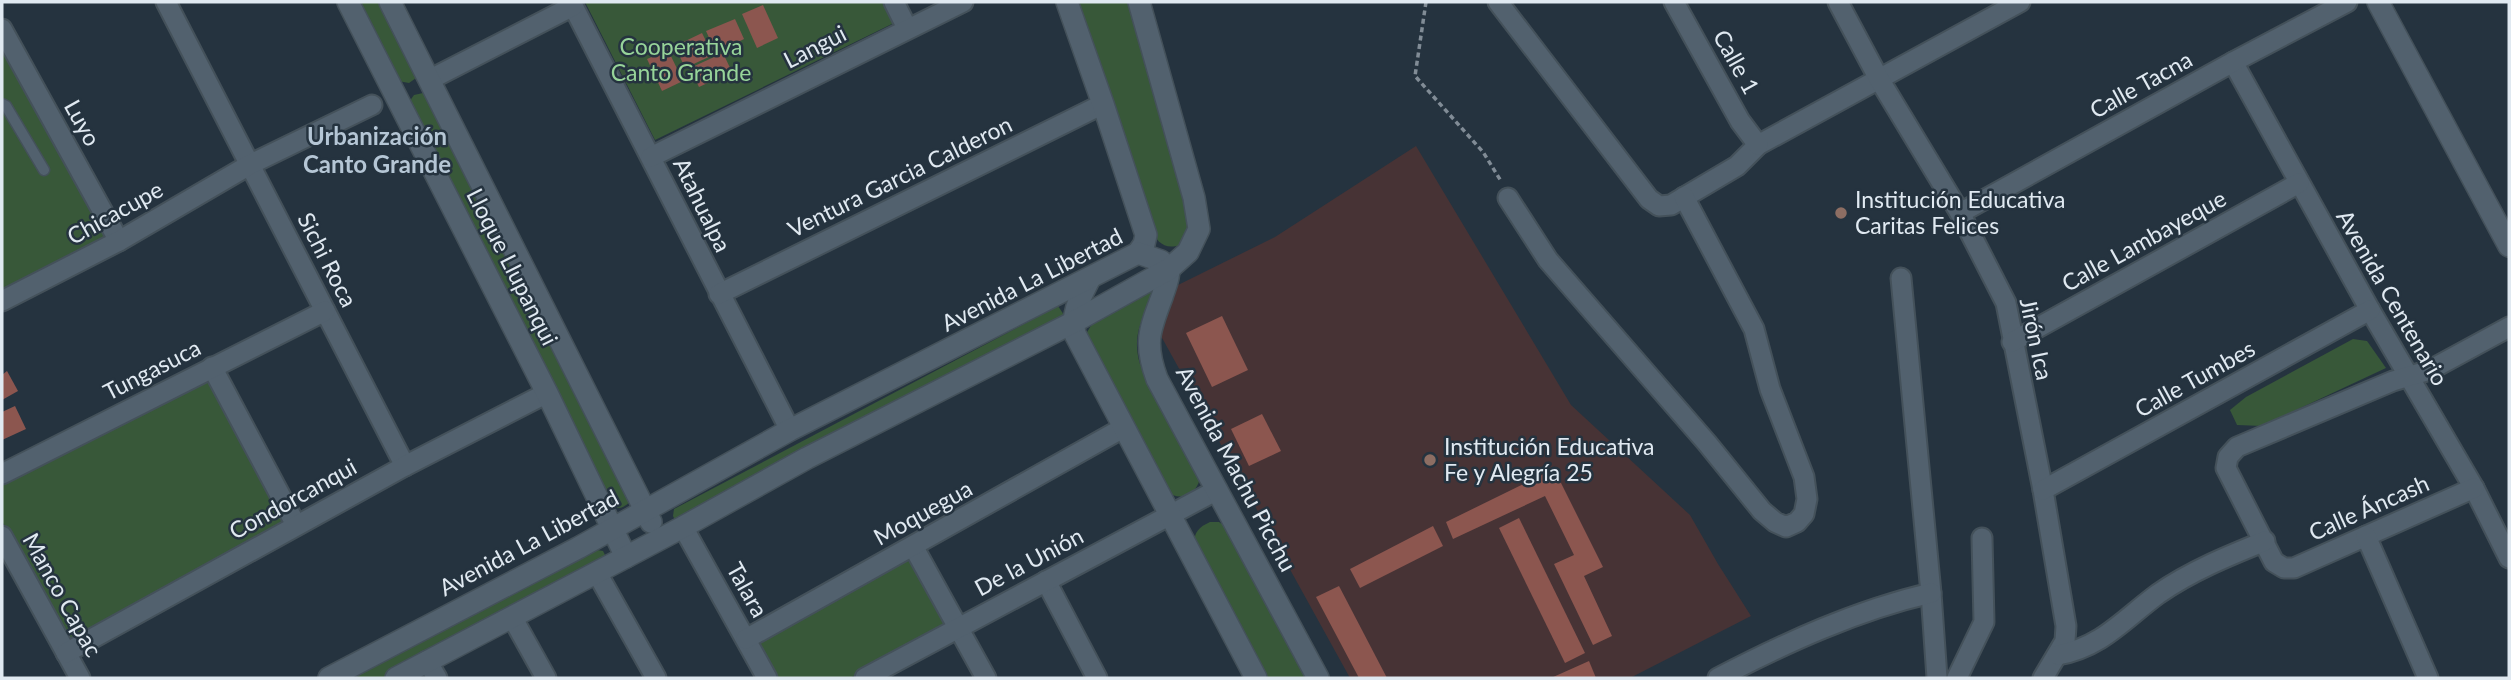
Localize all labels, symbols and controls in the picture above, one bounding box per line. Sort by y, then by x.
street label: Langui [779,19,850,74]
street label: Calle 1 [1708,25,1766,98]
park label: Cooperativa Canto Grande [611,32,751,86]
street label: Calle Tacna [2084,45,2197,124]
street label: Luyo [59,94,107,151]
street label: Ventura Garcia Calderon [783,110,1016,243]
district label: Urbanización Canto Grande [303,121,451,178]
street label: Atahualpa [668,153,738,256]
street label: Chicacupe [62,174,167,250]
street label: Lloque Llupanqui [461,183,565,350]
street label: Calle Lambayeque [2057,183,2231,297]
place label: Institución Educativa Caritas Felices [1855,185,2066,239]
marker: Institución Educativa Caritas Felices [1833,205,1849,221]
street label: Avenida Centenario [2331,205,2455,390]
street label: Sichi Roca [292,208,364,311]
street label: Avenida La Libertad [936,221,1127,337]
street label: Jirón Ica [2015,295,2059,382]
street label: Tungasuca [98,333,205,406]
street label: Calle Tumbes [2130,334,2259,423]
street label: Avenida Machu Picchu [1171,361,1303,576]
place label: Institución Educativa Fe y Alegría 25 [1444,432,1655,486]
street label: Condorcanqui [224,452,361,545]
marker: Institución Educativa Fe y Alegría 25 [1422,452,1438,468]
street label: Calle Áncash [2304,468,2433,546]
street label: Moquegua [868,474,977,551]
street label: Avenida La Libertad [434,483,623,601]
street label: De la Unión [969,521,1088,601]
street label: Manco Capac [17,528,108,661]
street label: Talara [721,557,774,622]

